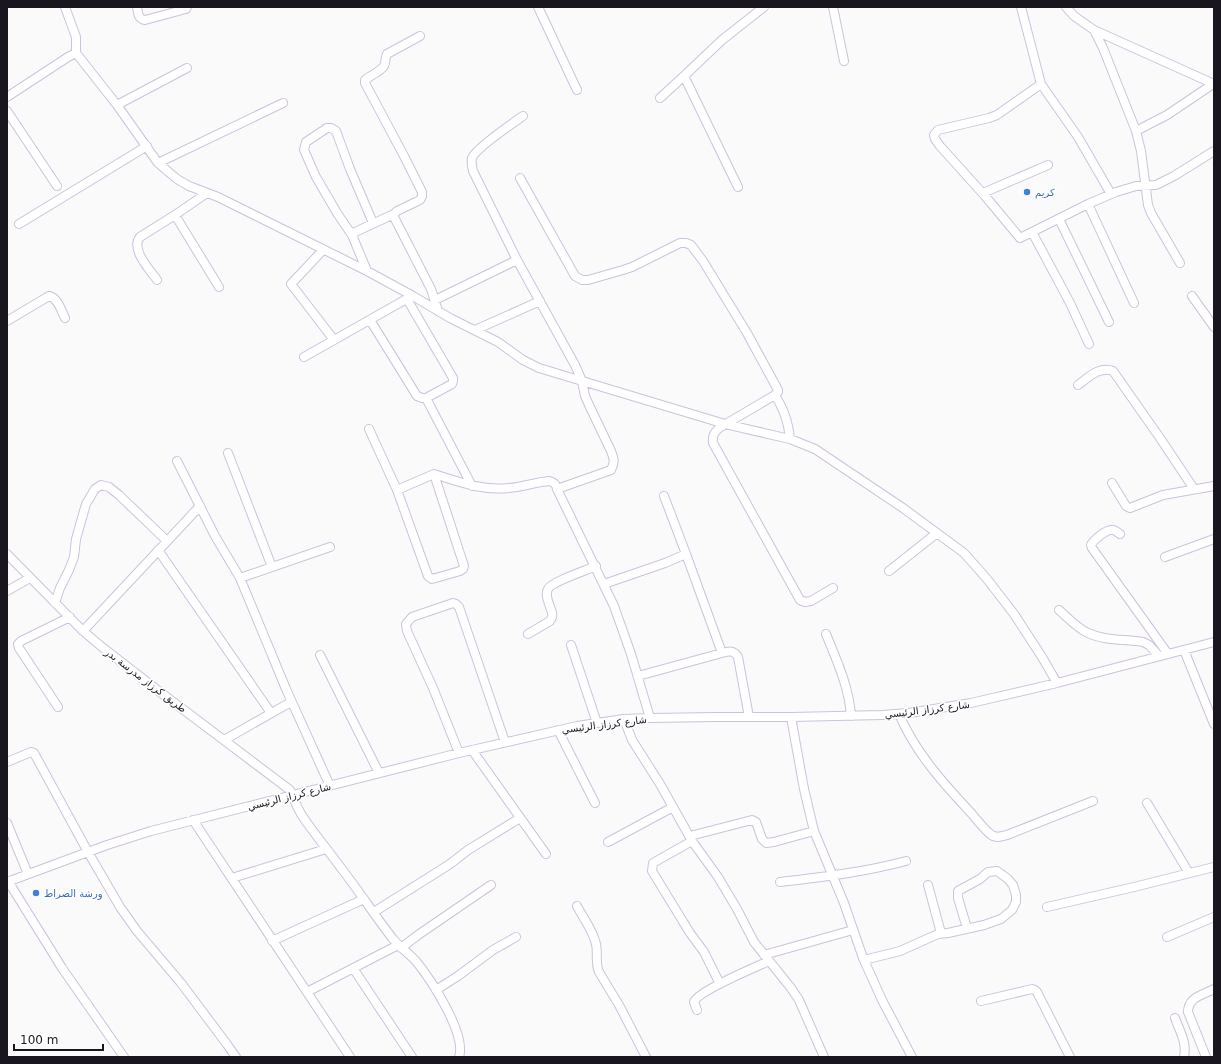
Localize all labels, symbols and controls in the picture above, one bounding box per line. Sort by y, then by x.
marker: كريم [1022,187,1032,197]
place label: كريم [1035,187,1055,199]
street label: طريق كرزاز مدرسة بدر [102,646,189,715]
street label: شارع كرزاز الرئيسي [884,699,970,721]
street label: شارع كرزاز الرئيسي [561,714,647,736]
street label: شارع كرزاز الرئيسي [246,781,332,813]
marker: ورشة الضراط [31,888,41,898]
place label: ورشة الضراط [44,888,103,900]
scale bar [14,1026,103,1052]
text: 100 m [20,1033,58,1047]

